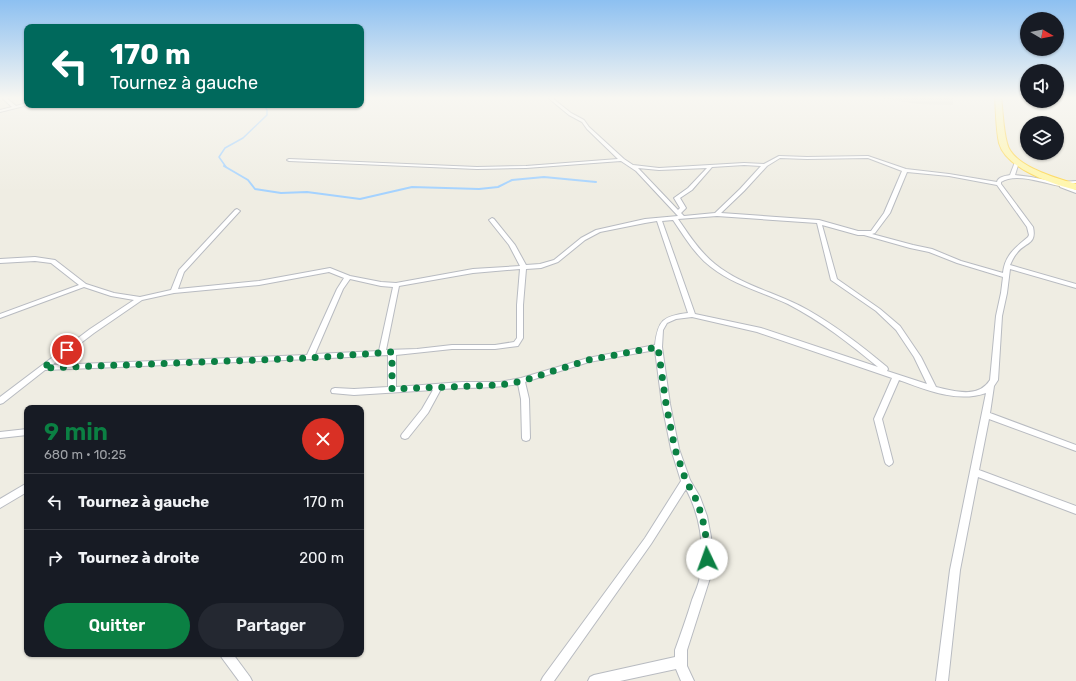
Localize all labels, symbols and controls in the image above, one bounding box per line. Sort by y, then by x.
north arrow [1020,12,1064,56]
map controls [1020,12,1064,160]
text: 170 m [110,38,191,71]
icon: left [44,40,96,92]
button: sound [1020,64,1064,108]
text: Tournez à gauche [110,72,258,94]
button: layers [1020,116,1064,160]
pin [50,333,84,367]
icon: arrive [56,339,78,361]
text: 9 min [44,418,108,446]
button: close [302,418,344,460]
text: 680 m · 10:25 [44,447,126,462]
icon: left [44,491,66,513]
text: Tournez à gauche [78,493,209,511]
text: 170 m [303,493,344,511]
position arrow [686,538,728,580]
icon: right [44,547,66,569]
text: Tournez à droite [78,549,199,567]
text: 200 m [299,549,344,567]
button: Quitter [44,603,190,649]
button: Partager [198,603,344,649]

